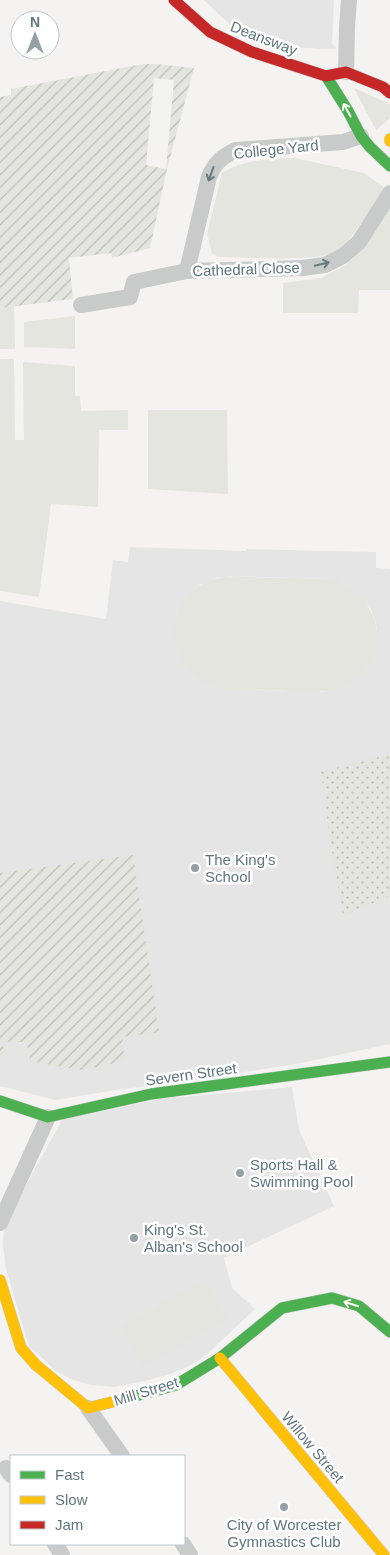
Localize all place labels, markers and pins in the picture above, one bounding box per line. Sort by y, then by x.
place label: The King's School [205,851,275,885]
marker: The King's School [189,862,201,874]
place label: Sports Hall & Swimming Pool [250,1156,353,1190]
marker: Sports Hall & Swimming Pool [234,1167,246,1179]
place label: King's St. Alban's School [144,1221,243,1255]
marker: King's St. Alban's School [128,1232,140,1244]
marker: City of Worcester Gymnastics Club [278,1501,290,1513]
place label: City of Worcester Gymnastics Club [227,1516,341,1550]

